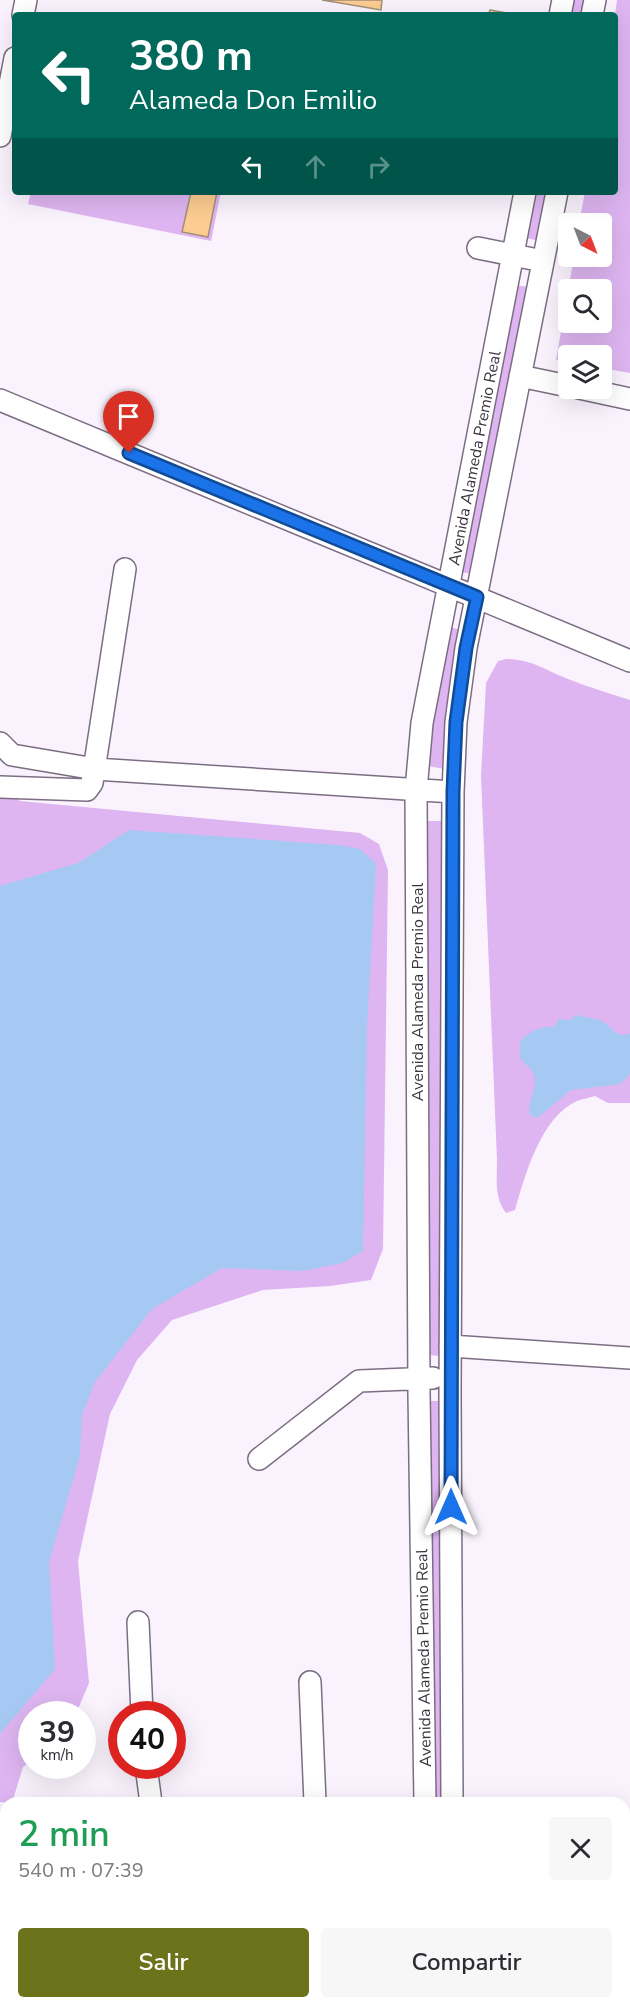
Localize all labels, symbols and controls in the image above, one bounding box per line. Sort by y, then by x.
text: 380 m [129,28,253,85]
icon: left [30,36,108,114]
text: Alameda Don Emilio [129,82,377,119]
icon: left [236,150,269,183]
icon: ahead [299,150,332,183]
icon: right [362,150,395,183]
north arrow [558,213,612,267]
map controls [558,213,612,399]
button: search [558,279,612,333]
button: layers [558,345,612,399]
street label: Avenida Alameda Premio Real [443,349,507,567]
pin [103,391,154,453]
icon: arrive [112,400,145,433]
street label: Avenida Alameda Premio Real [407,883,429,1101]
position arrow [419,1475,483,1539]
street label: Avenida Alameda Premio Real [411,1548,437,1767]
speed limit sign: 40 [108,1701,186,1779]
text: 39 [39,1712,75,1753]
text: km/h [40,1745,74,1765]
text: 2 min [18,1810,110,1859]
button: close [549,1817,612,1880]
text: 540 m · 07:39 [18,1857,144,1884]
button: Salir [18,1928,309,1997]
button: Compartir [321,1928,612,1997]

